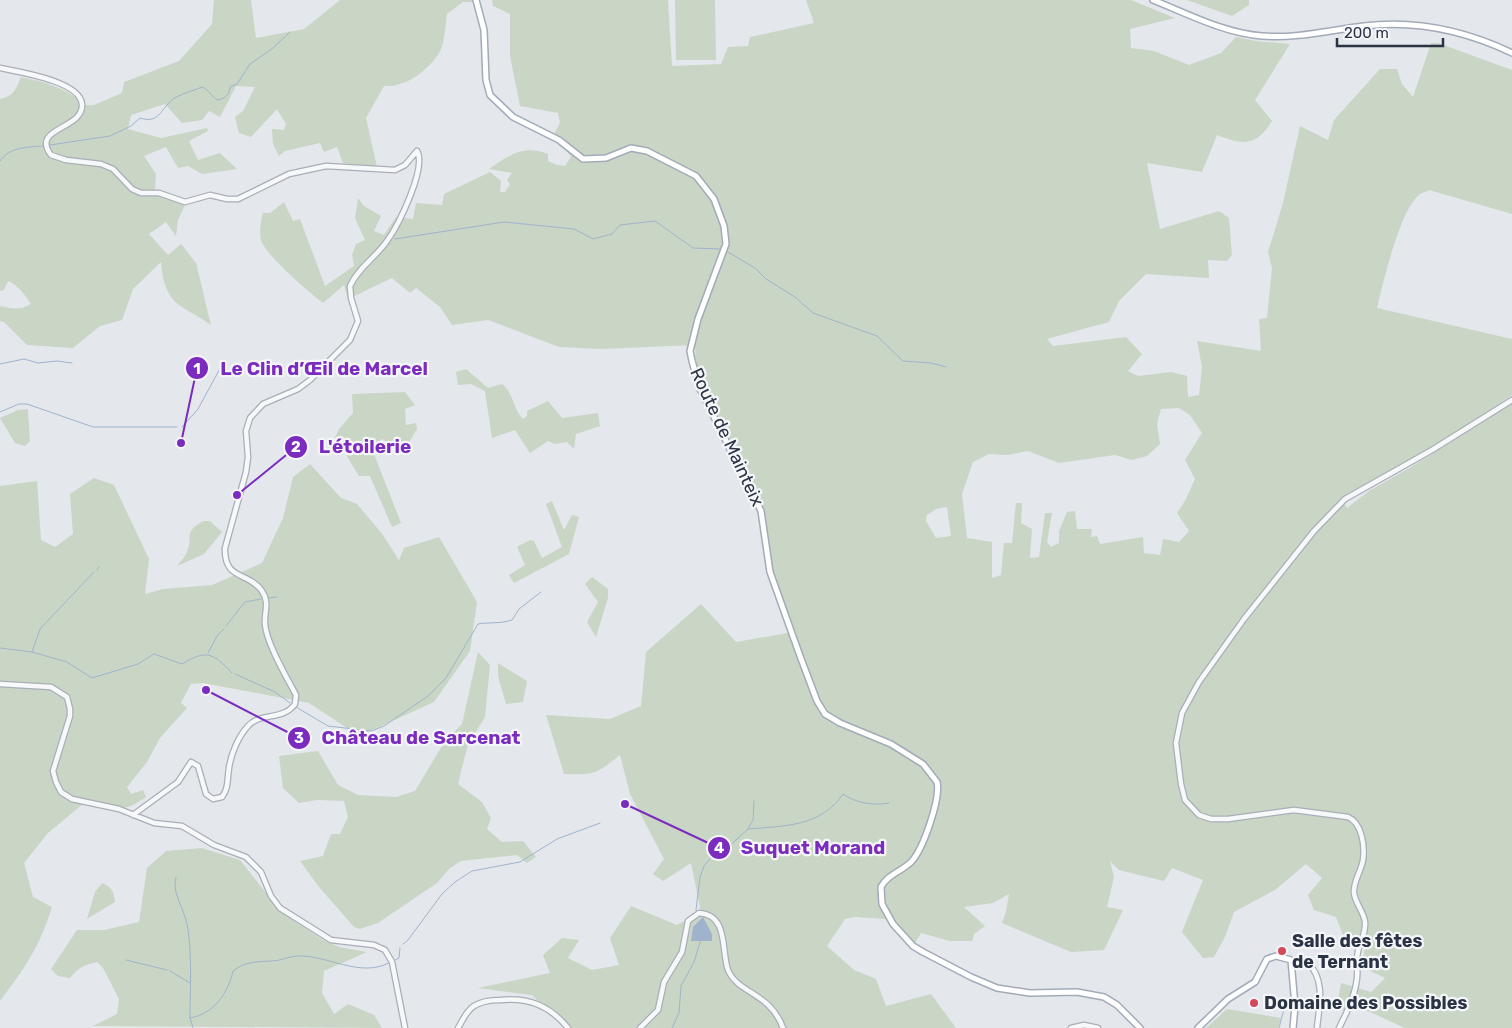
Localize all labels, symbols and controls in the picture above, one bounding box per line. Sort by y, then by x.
scale bar [1337,15,1443,47]
text: 200 m [1344,24,1389,42]
callout: Le Clin d’Œil de Marcel [185,351,438,385]
text: Le Clin d’Œil de Marcel [220,357,428,380]
text: 1 [193,360,201,378]
street label: Route de Mainteix [685,364,769,510]
callout: L'étoilerie [283,430,421,464]
text: L'étoilerie [319,435,411,458]
text: 2 [291,438,301,456]
callout: Château de Sarcenat [287,721,531,755]
text: Château de Sarcenat [322,726,521,749]
text: 3 [294,729,304,747]
callout: Suquet Morand [706,831,895,865]
text: Suquet Morand [741,836,885,859]
text: 4 [714,839,724,857]
place label: Salle des fêtes de Ternant [1292,930,1423,973]
marker: Salle des fêtes de Ternant [1276,945,1288,957]
place label: Domaine des Possibles [1264,992,1467,1014]
marker: Domaine des Possibles [1248,997,1260,1009]

